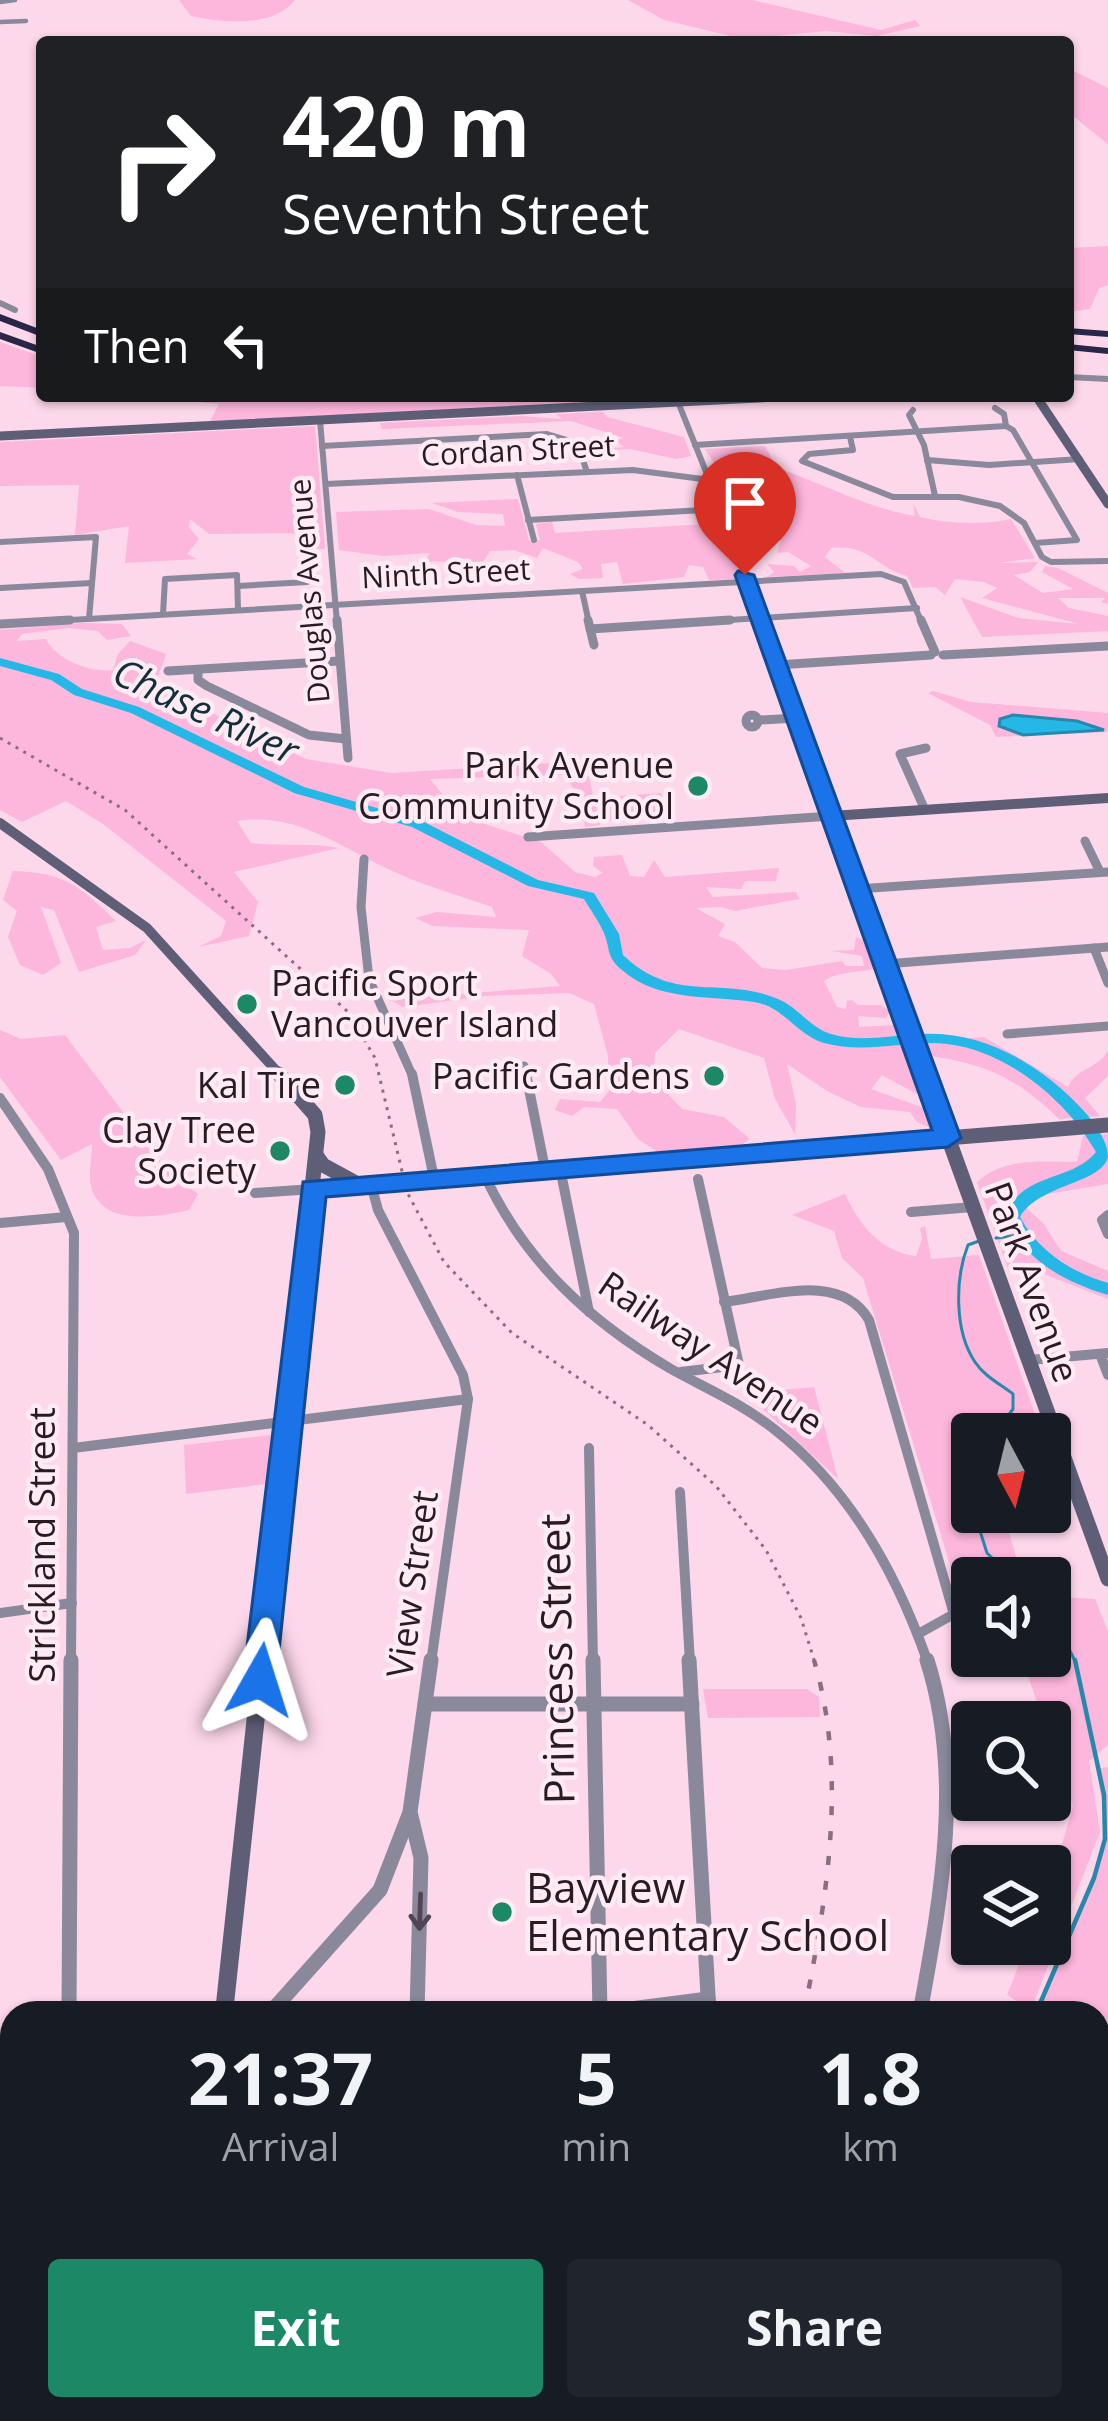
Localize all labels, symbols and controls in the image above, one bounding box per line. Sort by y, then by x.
text: 420 m [282,67,530,182]
icon: right [84,84,240,240]
text: Seventh Street [282,176,650,250]
icon: left [213,312,279,378]
text: Then [84,315,189,376]
street label: Cordan Street [420,424,616,475]
pin [694,452,796,575]
icon: arrive [712,470,778,536]
street label: Douglas Avenue [278,477,339,705]
street label: Ninth Street [360,548,531,597]
water label: Chase River [105,644,309,776]
place label: Park Avenue Community School [358,740,674,830]
marker: Park Avenue Community School [685,773,711,799]
place label: Pacific Sport Vancouver Island [271,958,558,1048]
marker: Pacific Sport Vancouver Island [234,991,260,1017]
place label: Pacific Gardens [432,1051,690,1100]
place label: Kal Tire [197,1060,321,1109]
marker: Pacific Gardens [701,1063,727,1089]
marker: Kal Tire [332,1072,358,1098]
place label: Clay Tree Society [102,1105,257,1195]
marker: Clay Tree Society [267,1138,293,1164]
street label: Park Avenue [974,1175,1091,1389]
street label: Railway Avenue [589,1259,833,1446]
street label: Strickland Street [17,1407,66,1683]
north arrow [951,1413,1071,1533]
map controls [951,1413,1071,1965]
street label: View Street [374,1487,449,1681]
street label: Princess Street [524,1513,587,1805]
button: sound [951,1557,1071,1677]
position arrow [197,1617,323,1743]
button: search [951,1701,1071,1821]
button: layers [951,1845,1071,1965]
place label: Bayview Elementary School [526,1858,889,1963]
one-way arrow [408,1892,431,1931]
marker: Bayview Elementary School [489,1899,515,1925]
text: 21:37 [188,2028,373,2126]
text: 5 [576,2028,617,2126]
text: 1.8 [819,2028,922,2126]
text: Arrival [222,2119,339,2172]
text: min [561,2119,631,2172]
text: km [842,2119,899,2172]
button: Exit [48,2259,543,2397]
button: Share [567,2259,1062,2397]

